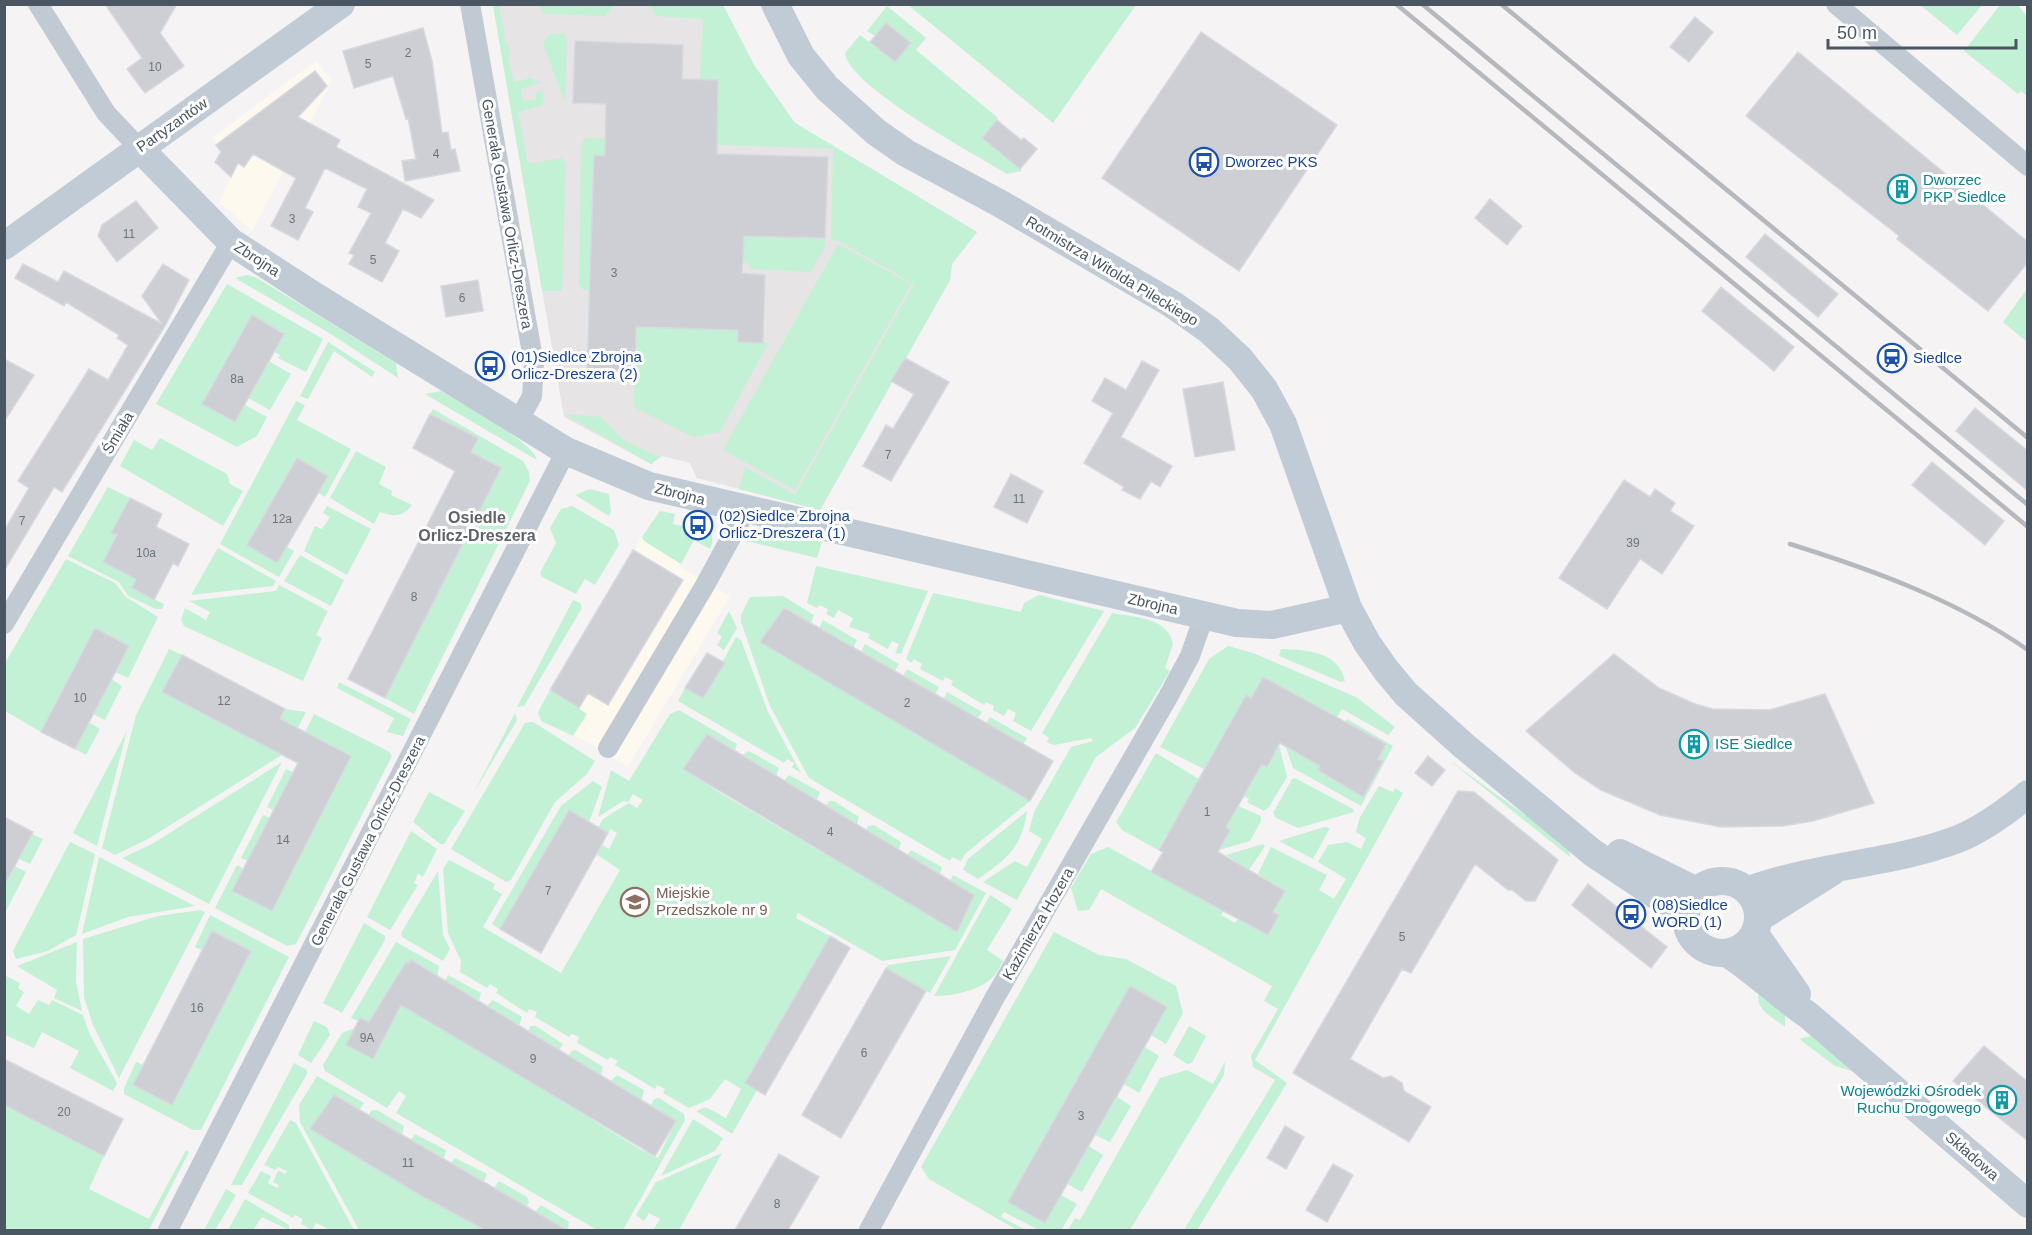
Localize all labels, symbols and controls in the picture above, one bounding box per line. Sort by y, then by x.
scale bar [1828,12,2016,50]
text: 50 m [1837,23,1877,43]
house number: 2 [405,46,412,60]
house number: 5 [365,57,372,71]
house number: 10 [148,60,162,74]
street label: Partyzantów [133,94,211,155]
street label: Generała Gustawa Orlicz-Dreszera [479,97,536,331]
bus stop icon: Dworzec PKS [1188,146,1220,178]
house number: 4 [433,147,440,161]
place label: Dworzec PKS [1225,153,1318,170]
place label: Dworzec PKP Siedlce [1923,171,2006,205]
building icon: Dworzec PKP Siedlce [1886,173,1918,205]
house number: 3 [289,212,296,226]
street label: Rotmistrza Witolda Pileckiego [1023,212,1202,329]
house number: 11 [123,227,136,241]
street label: Zbrojna [231,238,284,280]
house number: 5 [370,253,377,267]
house number: 3 [611,266,618,280]
house number: 6 [459,291,466,305]
station icon: Siedlce [1876,342,1908,374]
place label: (01)Siedlce Zbrojna Orlicz-Dreszera (2) [511,348,643,382]
place label: Siedlce [1913,349,1962,366]
bus stop icon: (01)Siedlce Zbrojna Orlicz-Dreszera (2) [474,350,506,382]
house number: 8a [230,372,244,386]
street label: Śmiała [98,408,137,457]
house number: 7 [885,448,892,462]
street label: Zbrojna [653,479,707,508]
house number: 11 [1013,492,1026,506]
place label: (02)Siedlce Zbrojna Orlicz-Dreszera (1) [719,507,851,541]
district label: Osiedle Orlicz-Dreszera [418,509,536,544]
bus stop icon: (02)Siedlce Zbrojna Orlicz-Dreszera (1) [682,509,714,541]
house number: 12a [272,512,292,526]
house number: 7 [19,514,26,528]
house number: 39 [1626,536,1640,550]
house number: 10a [136,546,156,560]
house number: 8 [411,590,418,604]
street label: Zbrojna [1126,590,1180,618]
house number: 10 [73,691,87,705]
house number: 12 [217,694,231,708]
house number: 2 [904,696,911,710]
building icon: ISE Siedlce [1678,728,1710,760]
street label: Generała Gustawa Orlicz-Dreszera [307,732,428,949]
place label: ISE Siedlce [1715,735,1793,752]
house number: 1 [1204,805,1211,819]
house number: 4 [827,825,834,839]
house number: 14 [276,833,290,847]
street label: Kazimierza Hozera [999,864,1077,983]
house number: 7 [545,884,552,898]
place label: Miejskie Przedszkole nr 9 [656,884,768,918]
school or university icon: Miejskie Przedszkole nr 9 [619,886,651,918]
place label: (08)Siedlce WORD (1) [1652,896,1728,930]
bus stop icon: (08)Siedlce WORD (1) [1615,898,1647,930]
house number: 5 [1399,930,1406,944]
house number: 16 [190,1001,204,1015]
house number: 9A [360,1031,374,1045]
house number: 6 [861,1046,868,1060]
house number: 9 [530,1052,537,1066]
place label: Wojewódzki Ośrodek Ruchu Drogowego [1840,1082,1981,1116]
building icon: Wojewódzki Ośrodek Ruchu Drogowego [1986,1084,2018,1116]
house number: 20 [57,1105,71,1119]
house number: 3 [1078,1109,1085,1123]
street label: Składowa [1942,1128,2003,1184]
house number: 11 [402,1156,415,1170]
house number: 8 [774,1197,781,1211]

